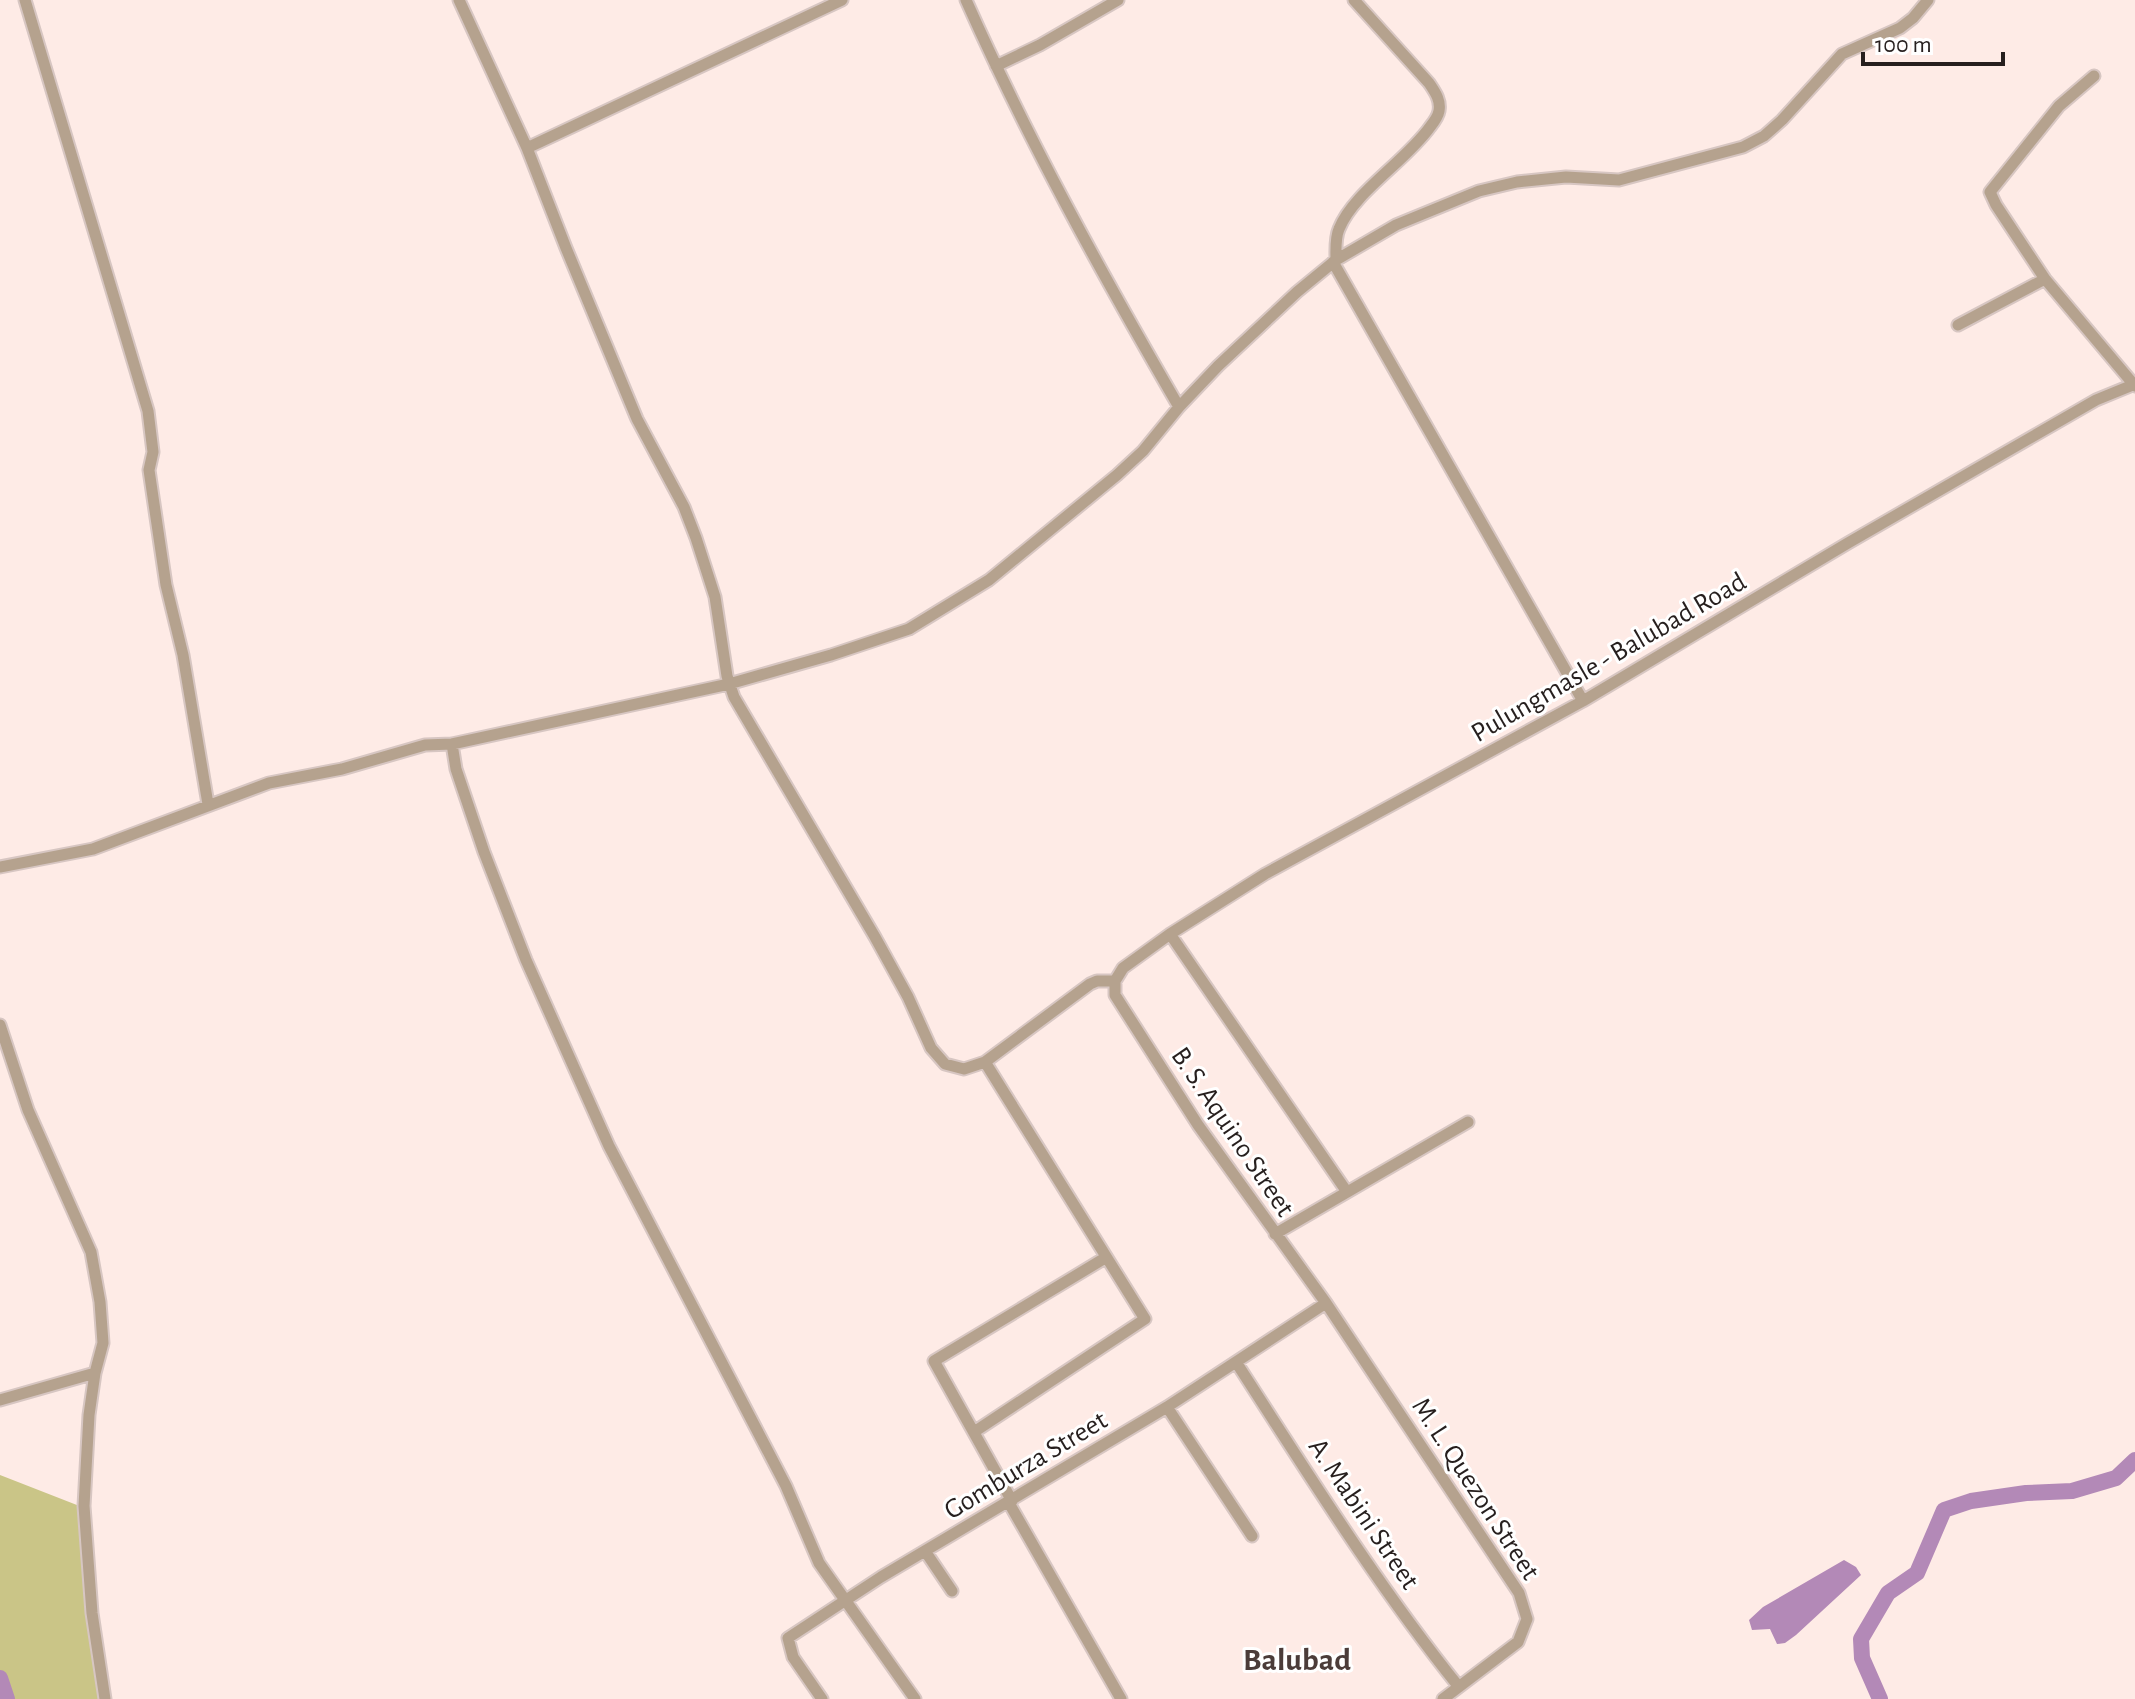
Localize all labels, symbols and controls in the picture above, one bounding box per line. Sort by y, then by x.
scale bar [1863,16,2003,66]
text: 100 m [1875,33,1932,57]
street label: Pulungmasle - Balubad Road [1467,568,1751,748]
street label: B. S. Aquino Street [1166,1043,1299,1222]
street label: M. L. Quezon Street [1406,1393,1544,1585]
street label: Gomburza Street [940,1406,1112,1525]
street label: A. Mabini Street [1303,1434,1424,1594]
district label: Balubad [1243,1644,1351,1676]

